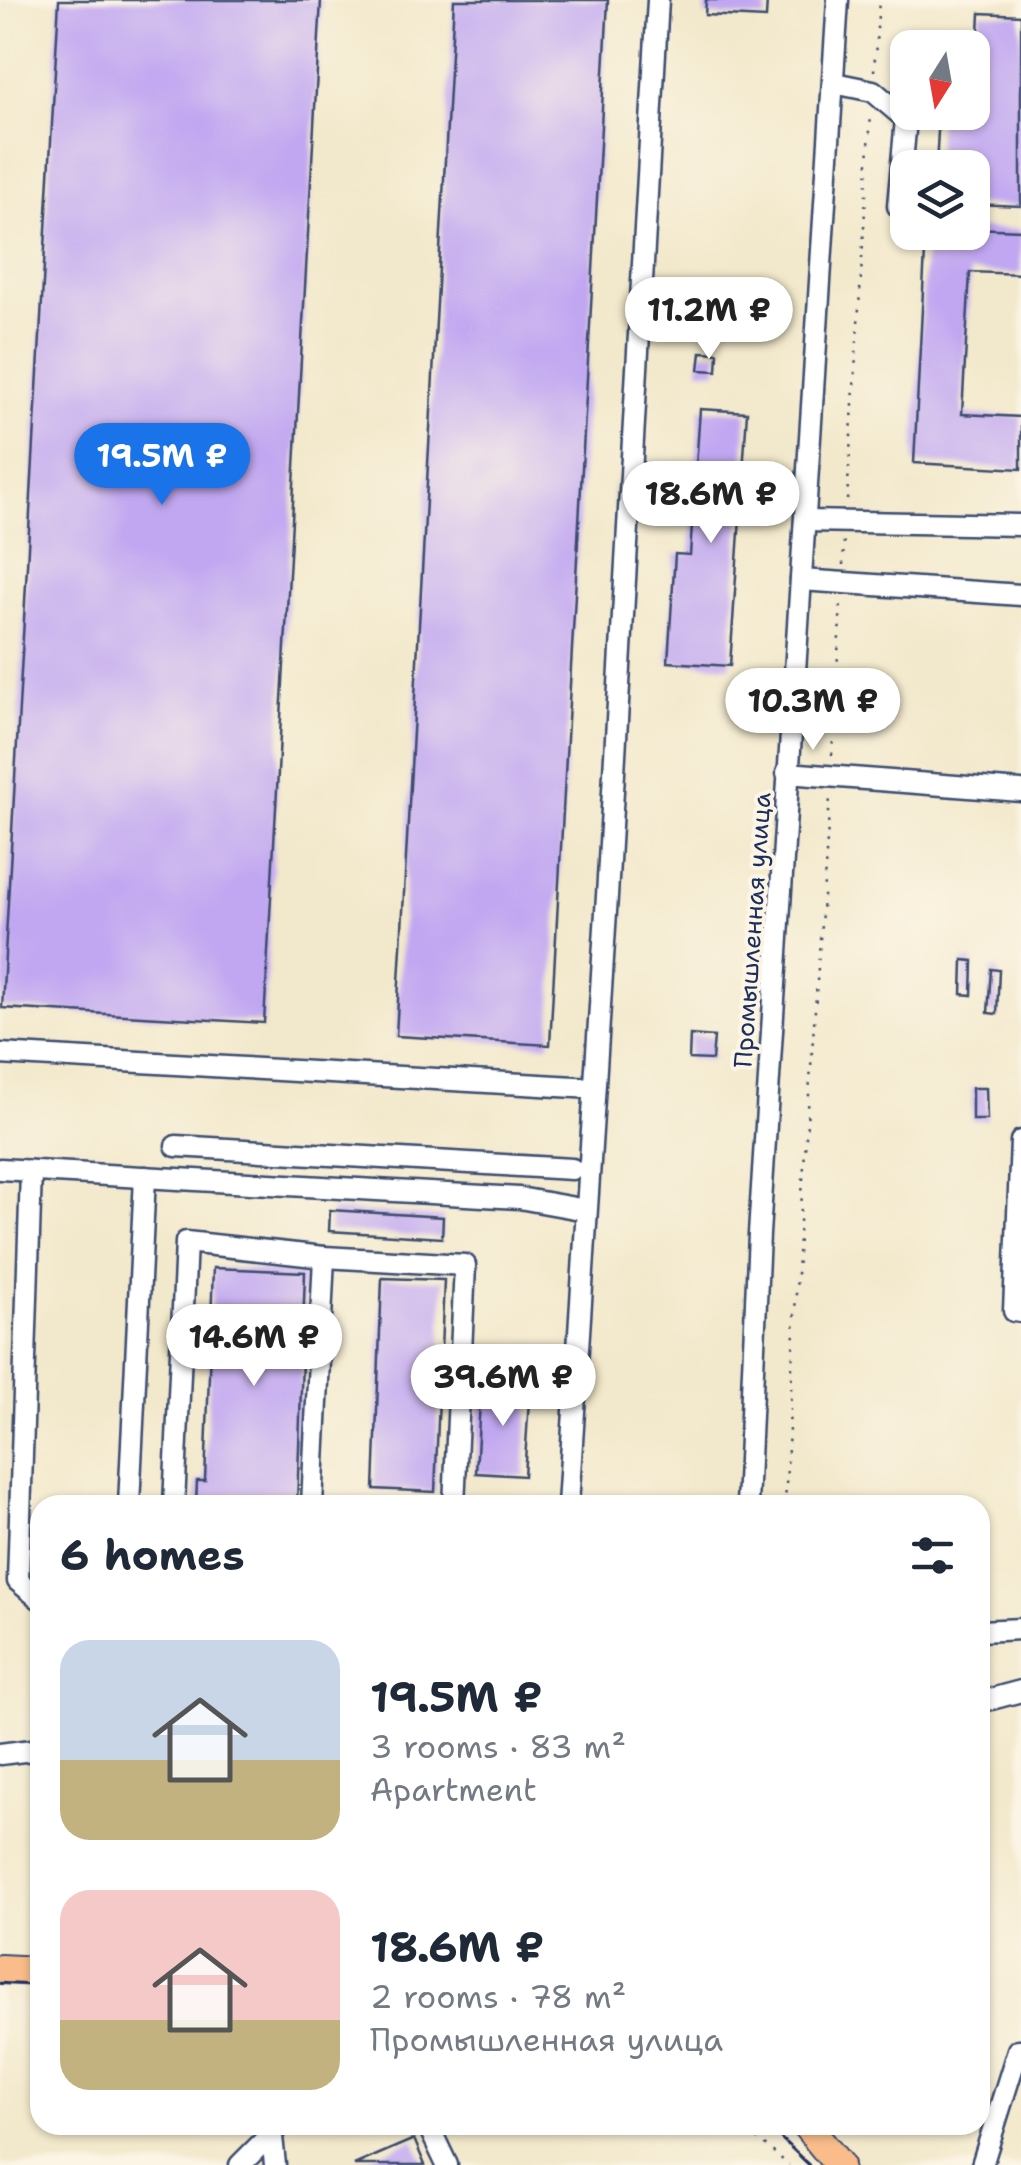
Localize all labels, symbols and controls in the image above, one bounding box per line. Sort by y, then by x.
north arrow [890,30,990,130]
map controls [890,30,990,250]
button: layers [890,150,990,250]
pin: 11.2M ₽ [617,277,801,362]
text: 11.2M ₽ [647,288,771,331]
pin: 19.5M ₽ [70,423,254,508]
text: 19.5M ₽ [96,434,228,477]
pin: 18.6M ₽ [619,461,803,546]
text: 18.6M ₽ [645,472,777,515]
pin: 10.3M ₽ [721,668,905,753]
text: 10.3M ₽ [747,679,879,722]
street label: Промышленная улица [725,791,779,1069]
pin: 14.6M ₽ [162,1304,346,1389]
text: 14.6M ₽ [188,1315,320,1358]
pin: 39.6M ₽ [411,1344,595,1429]
text: 39.6M ₽ [433,1355,573,1398]
text: 6 homes [60,1527,245,1583]
icon: filters [905,1528,960,1583]
text: 19.5M ₽ [370,1669,543,1725]
icon: home [140,1680,260,1800]
text: 3 rooms · 83 m² [370,1725,626,1768]
text: Apartment [370,1768,537,1811]
text: 18.6M ₽ [370,1919,545,1975]
icon: home [140,1930,260,2050]
text: 2 rooms · 78 m² [370,1975,626,2018]
text: Промышленная улица [370,2018,723,2061]

